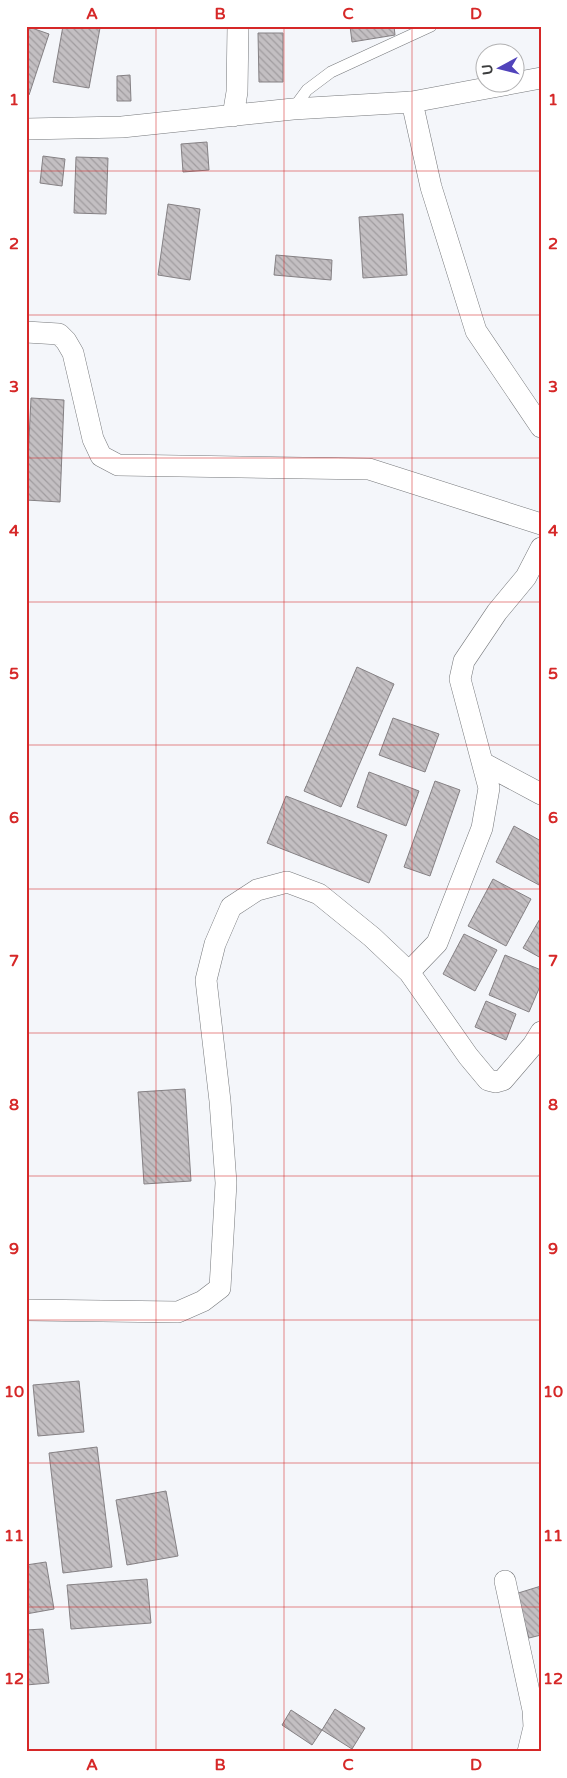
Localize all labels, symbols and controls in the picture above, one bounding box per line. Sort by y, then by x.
text: A [86,4,98,24]
text: B [214,4,226,24]
text: C [342,4,354,24]
text: D [470,4,482,24]
north arrow [474,42,524,92]
text: U [479,63,497,76]
text: 1 [9,90,19,110]
text: 1 [548,90,558,110]
text: 2 [9,234,19,254]
text: 2 [548,234,558,254]
text: 3 [9,377,19,397]
text: 3 [548,377,558,397]
text: 4 [9,521,19,541]
text: 4 [548,521,558,541]
text: 5 [9,664,19,684]
text: 5 [548,664,558,684]
text: 6 [9,808,19,828]
text: 6 [548,808,558,828]
text: 7 [9,951,19,971]
text: 7 [548,951,558,971]
text: 8 [9,1095,19,1115]
text: 8 [548,1095,558,1115]
text: 9 [9,1239,19,1259]
text: 9 [548,1239,558,1259]
text: 10 [4,1382,24,1402]
text: 10 [543,1382,563,1402]
text: 11 [4,1526,24,1546]
text: 11 [543,1526,563,1546]
text: 12 [4,1669,24,1689]
text: 12 [543,1669,563,1689]
text: A [86,1755,98,1775]
text: B [214,1755,226,1775]
text: C [342,1755,354,1775]
text: D [470,1755,482,1775]

